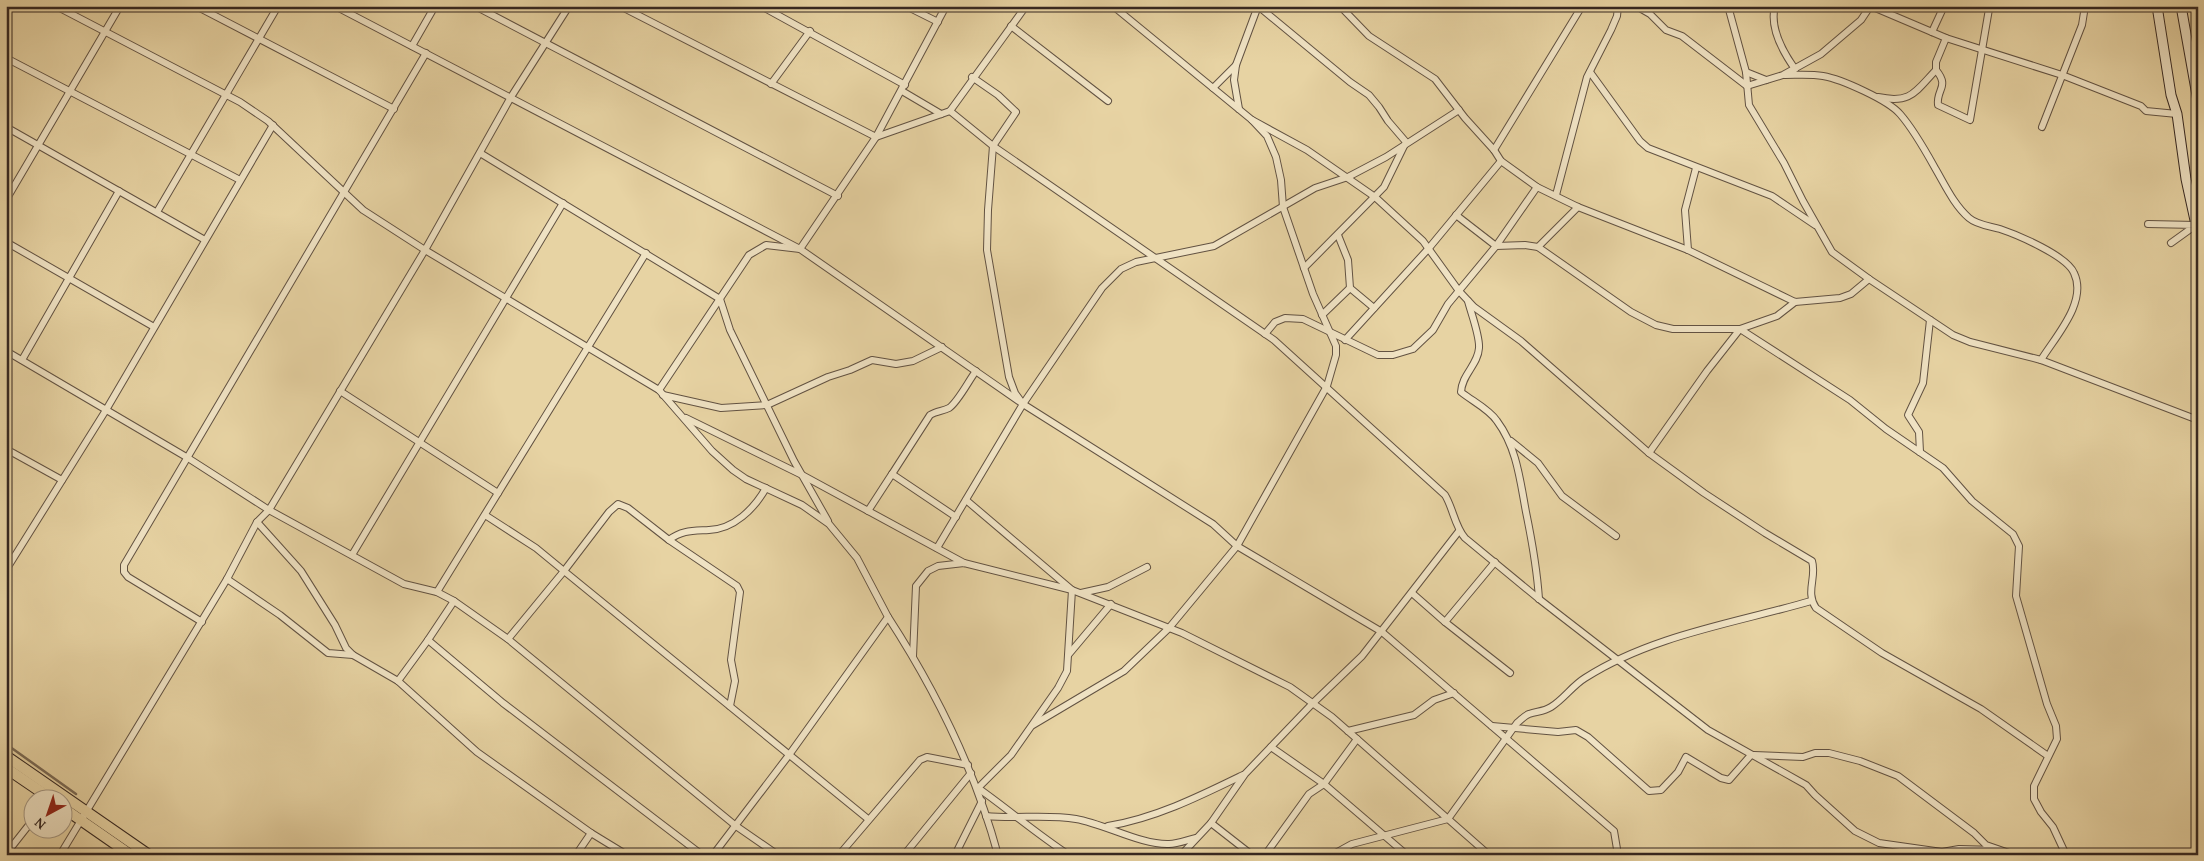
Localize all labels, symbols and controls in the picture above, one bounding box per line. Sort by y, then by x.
north arrow [22,788,72,838]
text: N [29,813,50,835]

